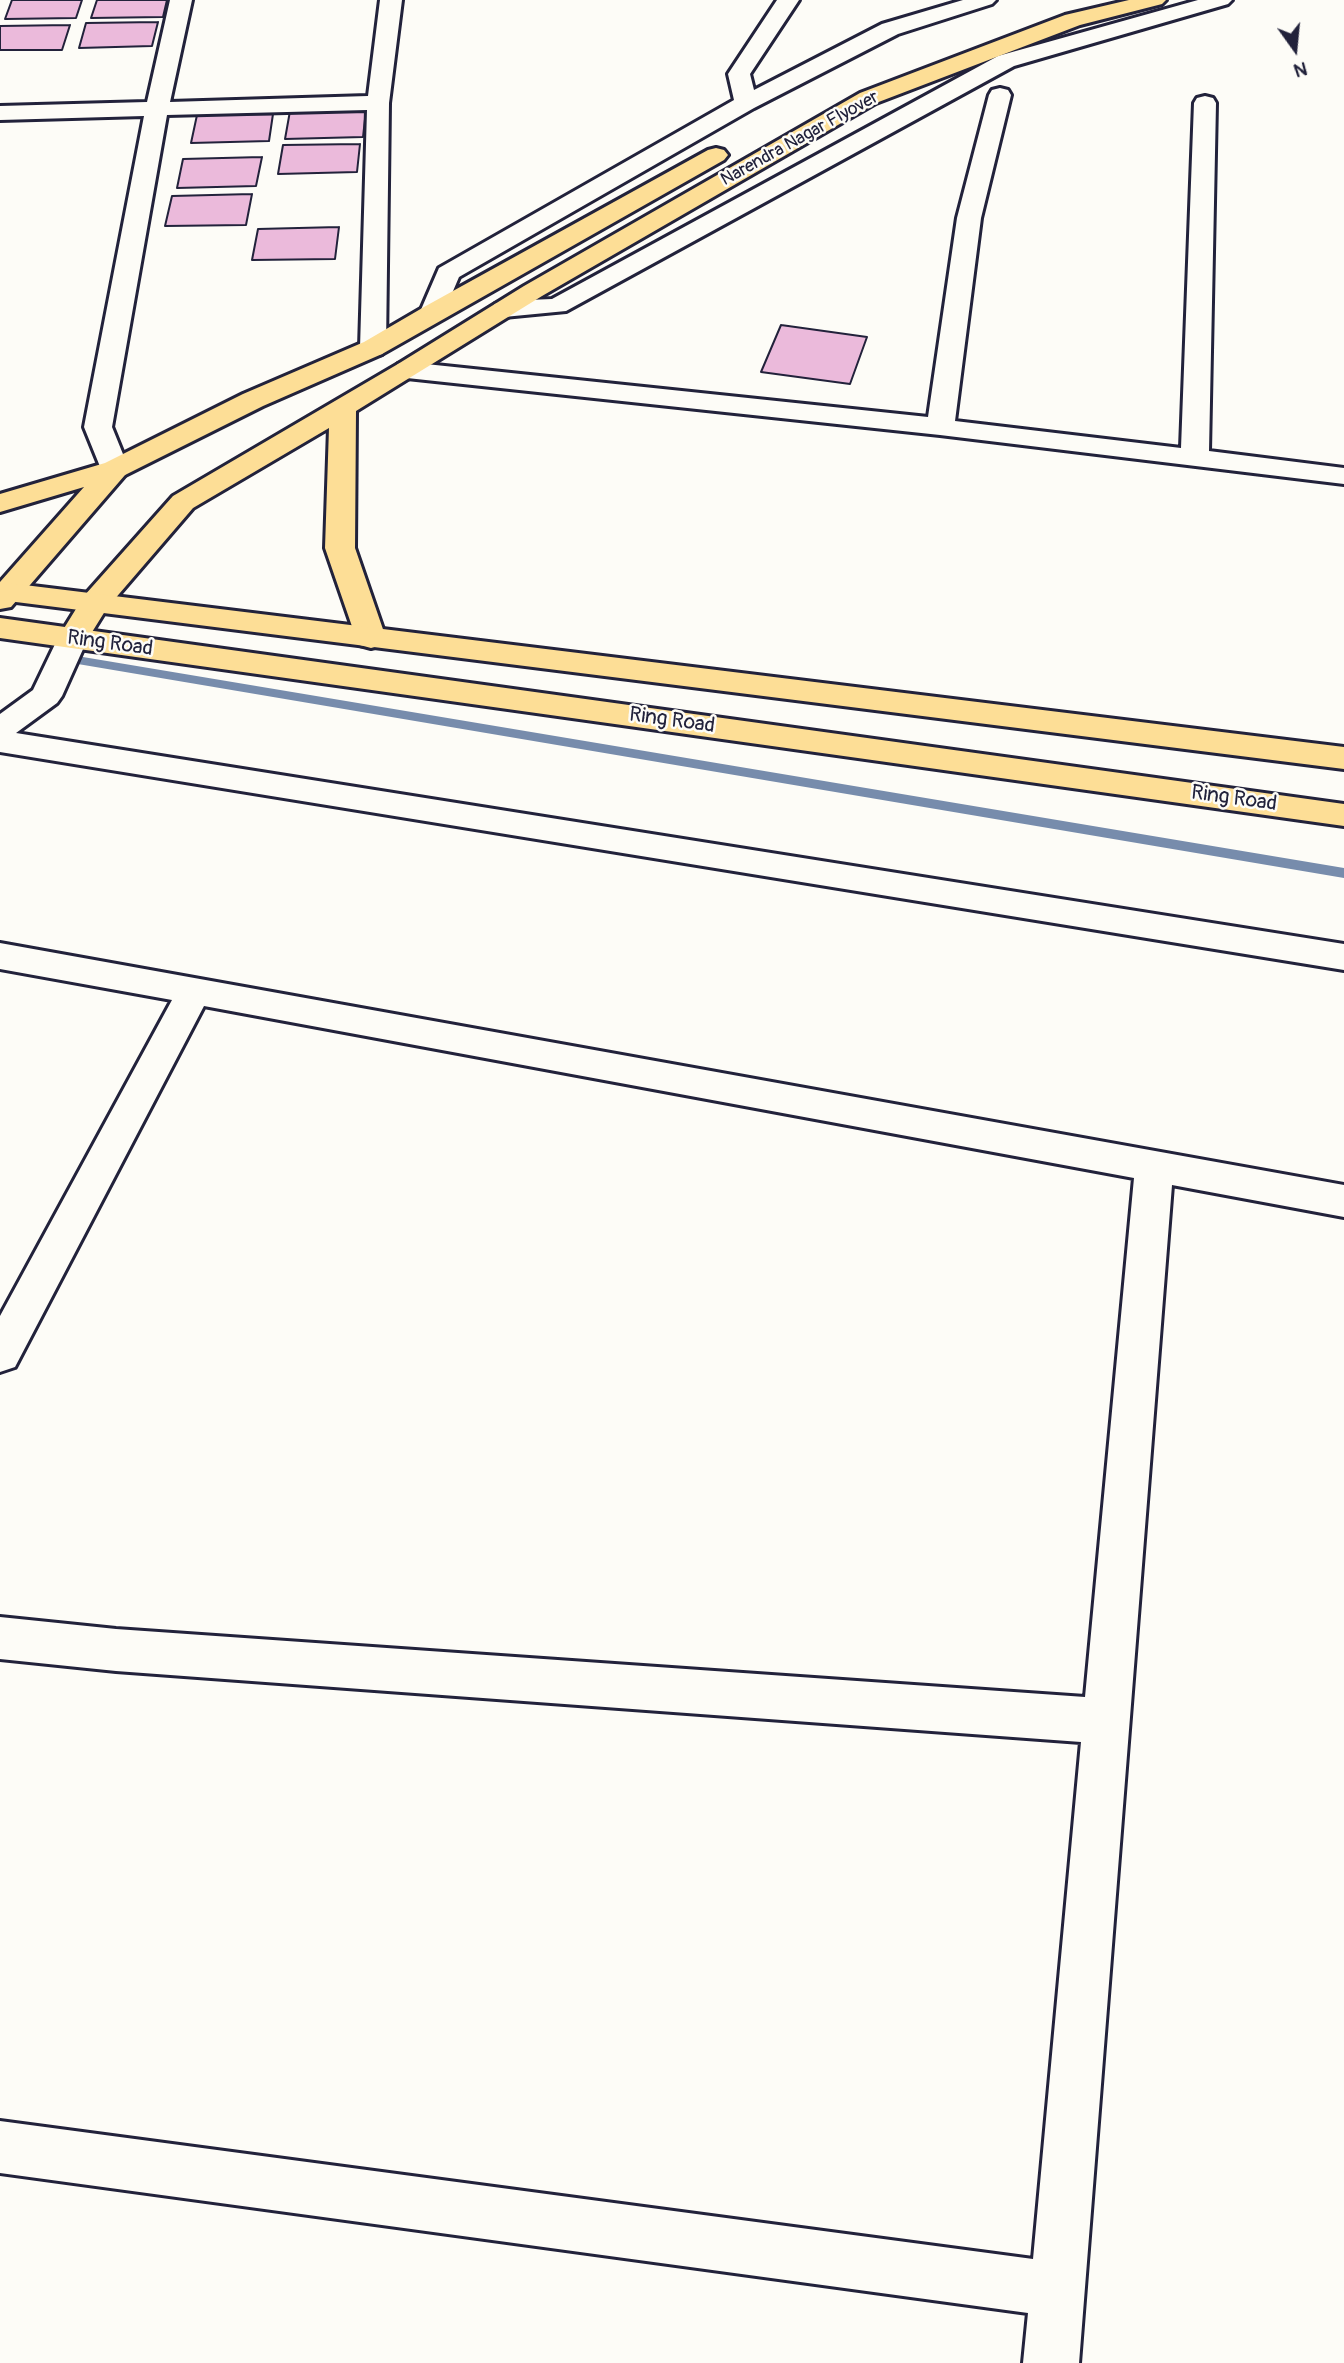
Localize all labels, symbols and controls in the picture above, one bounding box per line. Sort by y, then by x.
north arrow [1260,14,1330,84]
text: N [1291,56,1310,83]
street label: Narendra Nagar Flyover [717,87,883,191]
street label: Ring Road [66,626,154,662]
street label: Ring Road [628,703,716,739]
street label: Ring Road [1190,781,1278,817]

